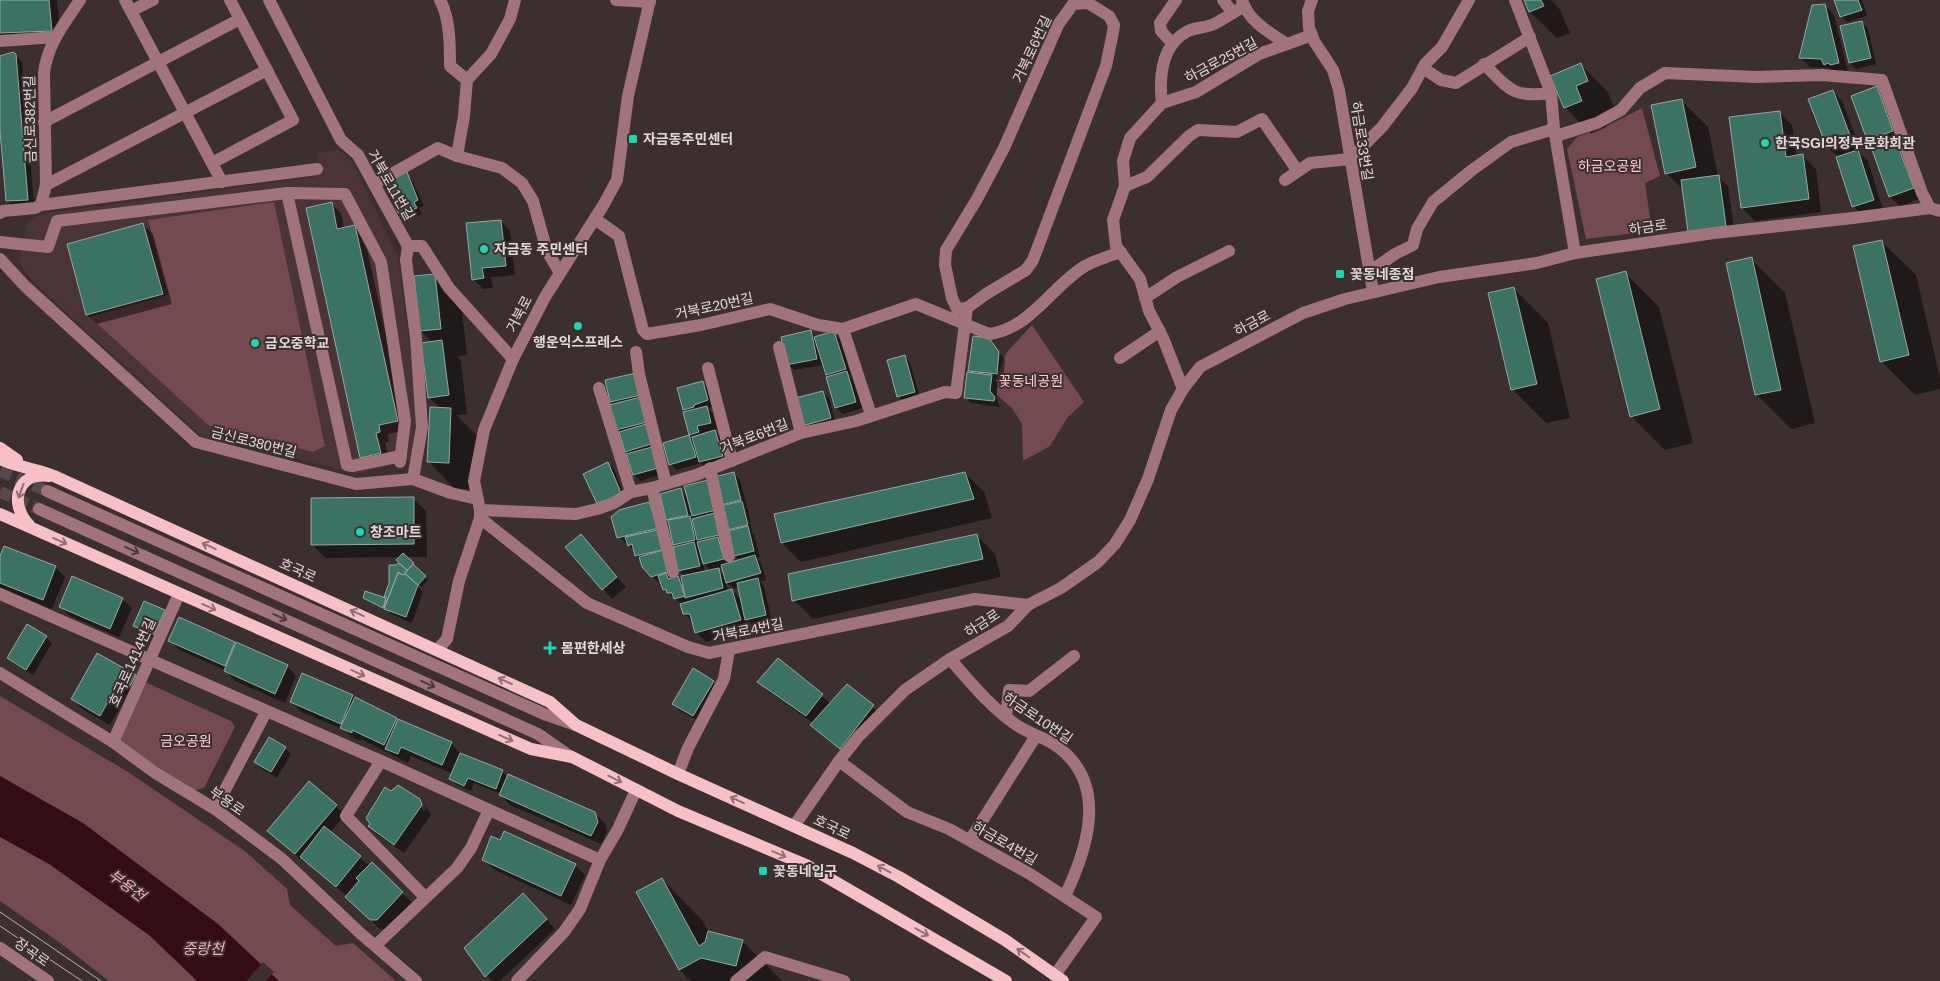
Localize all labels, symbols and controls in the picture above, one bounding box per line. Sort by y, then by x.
street label: 거북로6번길 [1009,13,1055,85]
street label: 하금로25번길 [1182,34,1260,86]
street label: 금신로382번길 [21,75,39,163]
street label: 하금로33번길 [1348,100,1376,182]
place label: 자금동주민센터 [643,131,733,147]
marker: 자금동주민센터 [627,133,639,145]
place label: 한국SGI의정부문화회관 [1775,135,1915,151]
marker: 한국SGI의정부문화회관 [1759,137,1771,149]
street label: 거북로11번길 [364,147,418,223]
park label: 하금오공원 [1578,158,1642,174]
street label: 하금로 [1628,216,1668,238]
place label: 자금동 주민센터 [494,241,588,257]
marker: 자금동 주민센터 [478,243,490,255]
place label: 꽃동네종점 [1350,266,1414,282]
marker: 꽃동네종점 [1334,268,1346,280]
street label: 거북로20번길 [673,290,755,322]
street label: 거북로 [503,293,535,335]
street label: 하금로 [1231,307,1273,339]
marker: 행운익스프레스 [572,320,584,332]
place label: 행운익스프레스 [533,334,623,350]
place label: 금오중학교 [265,335,330,351]
marker: 금오중학교 [249,337,261,349]
park label: 꽃동네공원 [999,373,1063,389]
street label: 거북로6번길 [717,416,791,456]
street label: 금신로380번길 [209,424,299,460]
one-way arrow [16,483,25,498]
place label: 창조마트 [370,524,422,540]
marker: 창조마트 [354,526,366,538]
one-way arrow [52,536,67,546]
one-way arrow [202,541,217,551]
one-way arrow [124,546,139,556]
street label: 호국로 [277,555,319,585]
one-way arrow [201,602,216,612]
street label: 하금로 [961,606,1003,640]
one-way arrow [350,608,365,617]
one-way arrow [272,613,287,623]
street label: 호국로1414번길 [105,615,159,709]
street label: 거북로4번길 [711,615,785,645]
place label: 몸편한세상 [561,640,626,656]
marker: 몸편한세상 [543,641,557,655]
one-way arrow [350,668,365,678]
one-way arrow [498,676,513,685]
one-way arrow [420,680,435,690]
street label: 하금로10번길 [1000,689,1076,747]
park label: 금오공원 [160,733,212,749]
one-way arrow [498,734,513,744]
one-way arrow [608,774,623,784]
street label: 부용로 [207,783,248,819]
one-way arrow [730,795,745,805]
street label: 호국로 [811,812,853,842]
street label: 하금로4번길 [970,818,1040,868]
one-way arrow [771,849,786,859]
place label: 꽃동네입구 [773,863,838,879]
one-way arrow [877,864,892,873]
marker: 꽃동네입구 [757,865,769,877]
water label: 부용천 [105,866,150,906]
one-way arrow [914,927,928,937]
street label: 장곡로 [12,934,53,970]
water label: 중랑천 [182,940,226,957]
one-way arrow [1017,948,1031,958]

